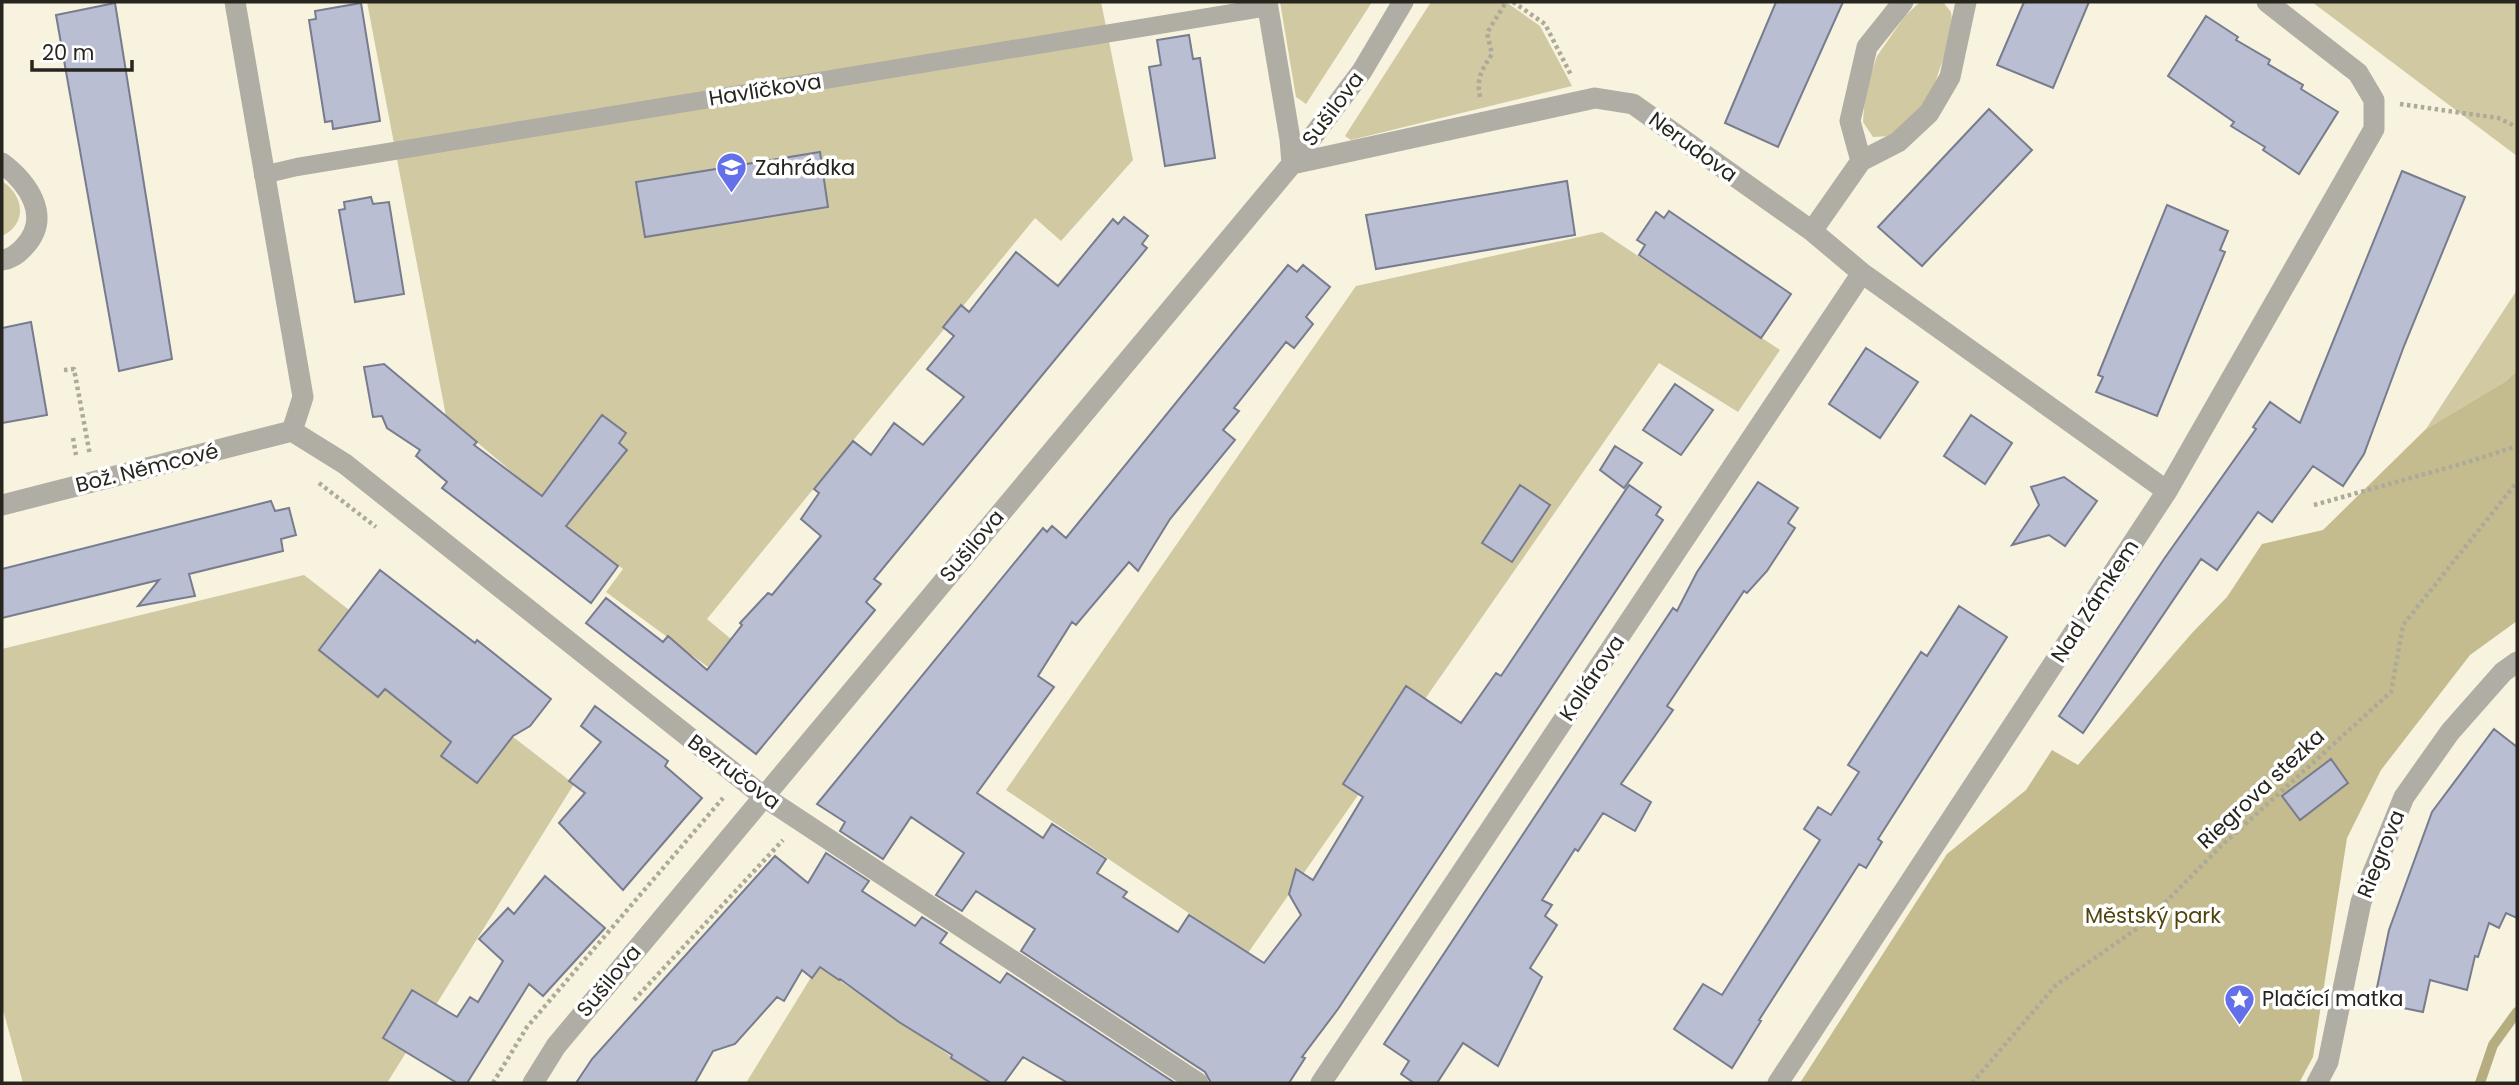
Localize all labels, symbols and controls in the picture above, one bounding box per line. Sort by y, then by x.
scale bar [32,28,131,72]
text: 20 m [42,38,95,67]
street label: Sušilova [1295,65,1370,152]
street label: Havlíčkova [706,66,823,113]
street label: Nerudova [1643,105,1743,189]
school or university icon: Zahrádka [715,151,749,195]
place label: Zahrádka [755,153,855,182]
street label: Bož. Němcové [72,436,221,499]
street label: Sušilova [933,503,1011,588]
street label: Nad Zámkem [2044,534,2145,668]
street label: Kollárova [1552,629,1631,726]
street label: Riegrova stezka [2191,722,2331,855]
street label: Bezručova [682,727,787,816]
street label: Riegrova [2350,806,2411,902]
park label: Městský park [2085,901,2221,930]
street label: Sušilova [570,938,648,1023]
place icon: Plačící matka [2222,982,2256,1026]
place label: Plačící matka [2262,984,2403,1013]

